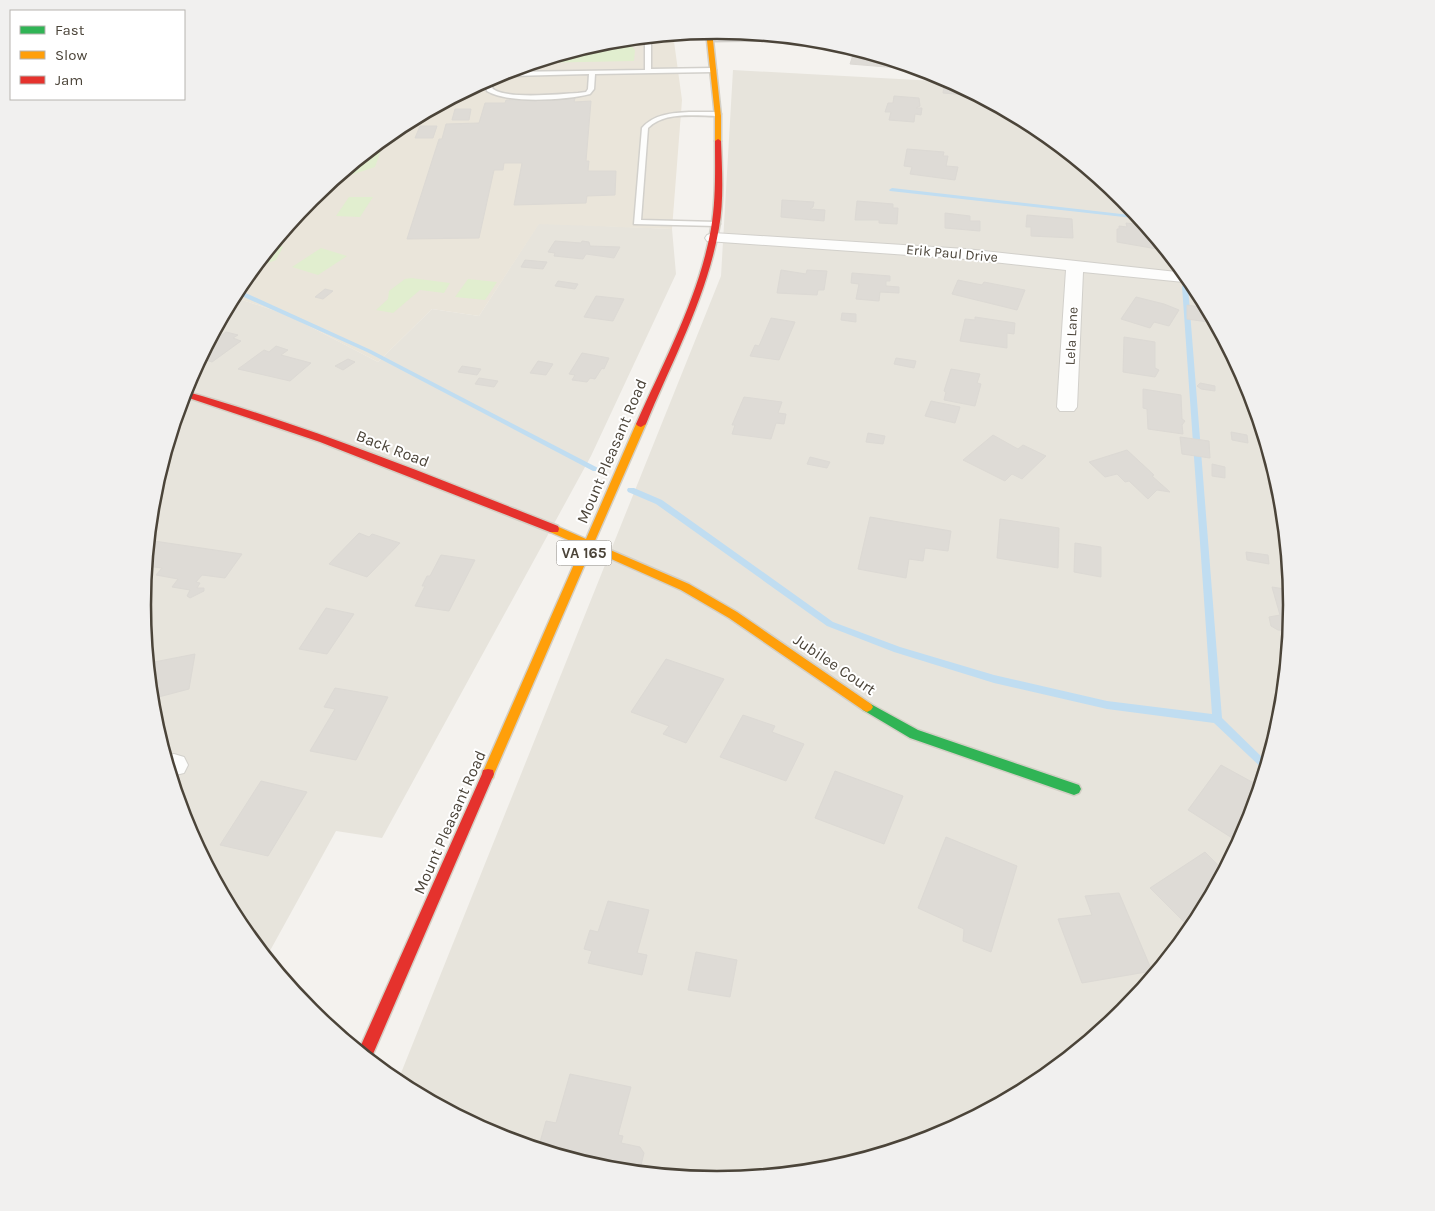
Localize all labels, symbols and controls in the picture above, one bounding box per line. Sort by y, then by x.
legend [10,10,185,100]
text: Fast [55,21,85,39]
text: Slow [55,46,87,64]
text: Jam [55,71,83,89]
street label: Erik Paul Drive [905,241,999,266]
street label: Lela Lane [1061,306,1082,366]
street label: Mount Pleasant Road [572,376,651,526]
street label: Back Road [354,426,432,471]
road number: VA 165 [556,540,612,566]
street label: Jubilee Court [790,630,879,699]
street label: Mount Pleasant Road [409,747,490,897]

